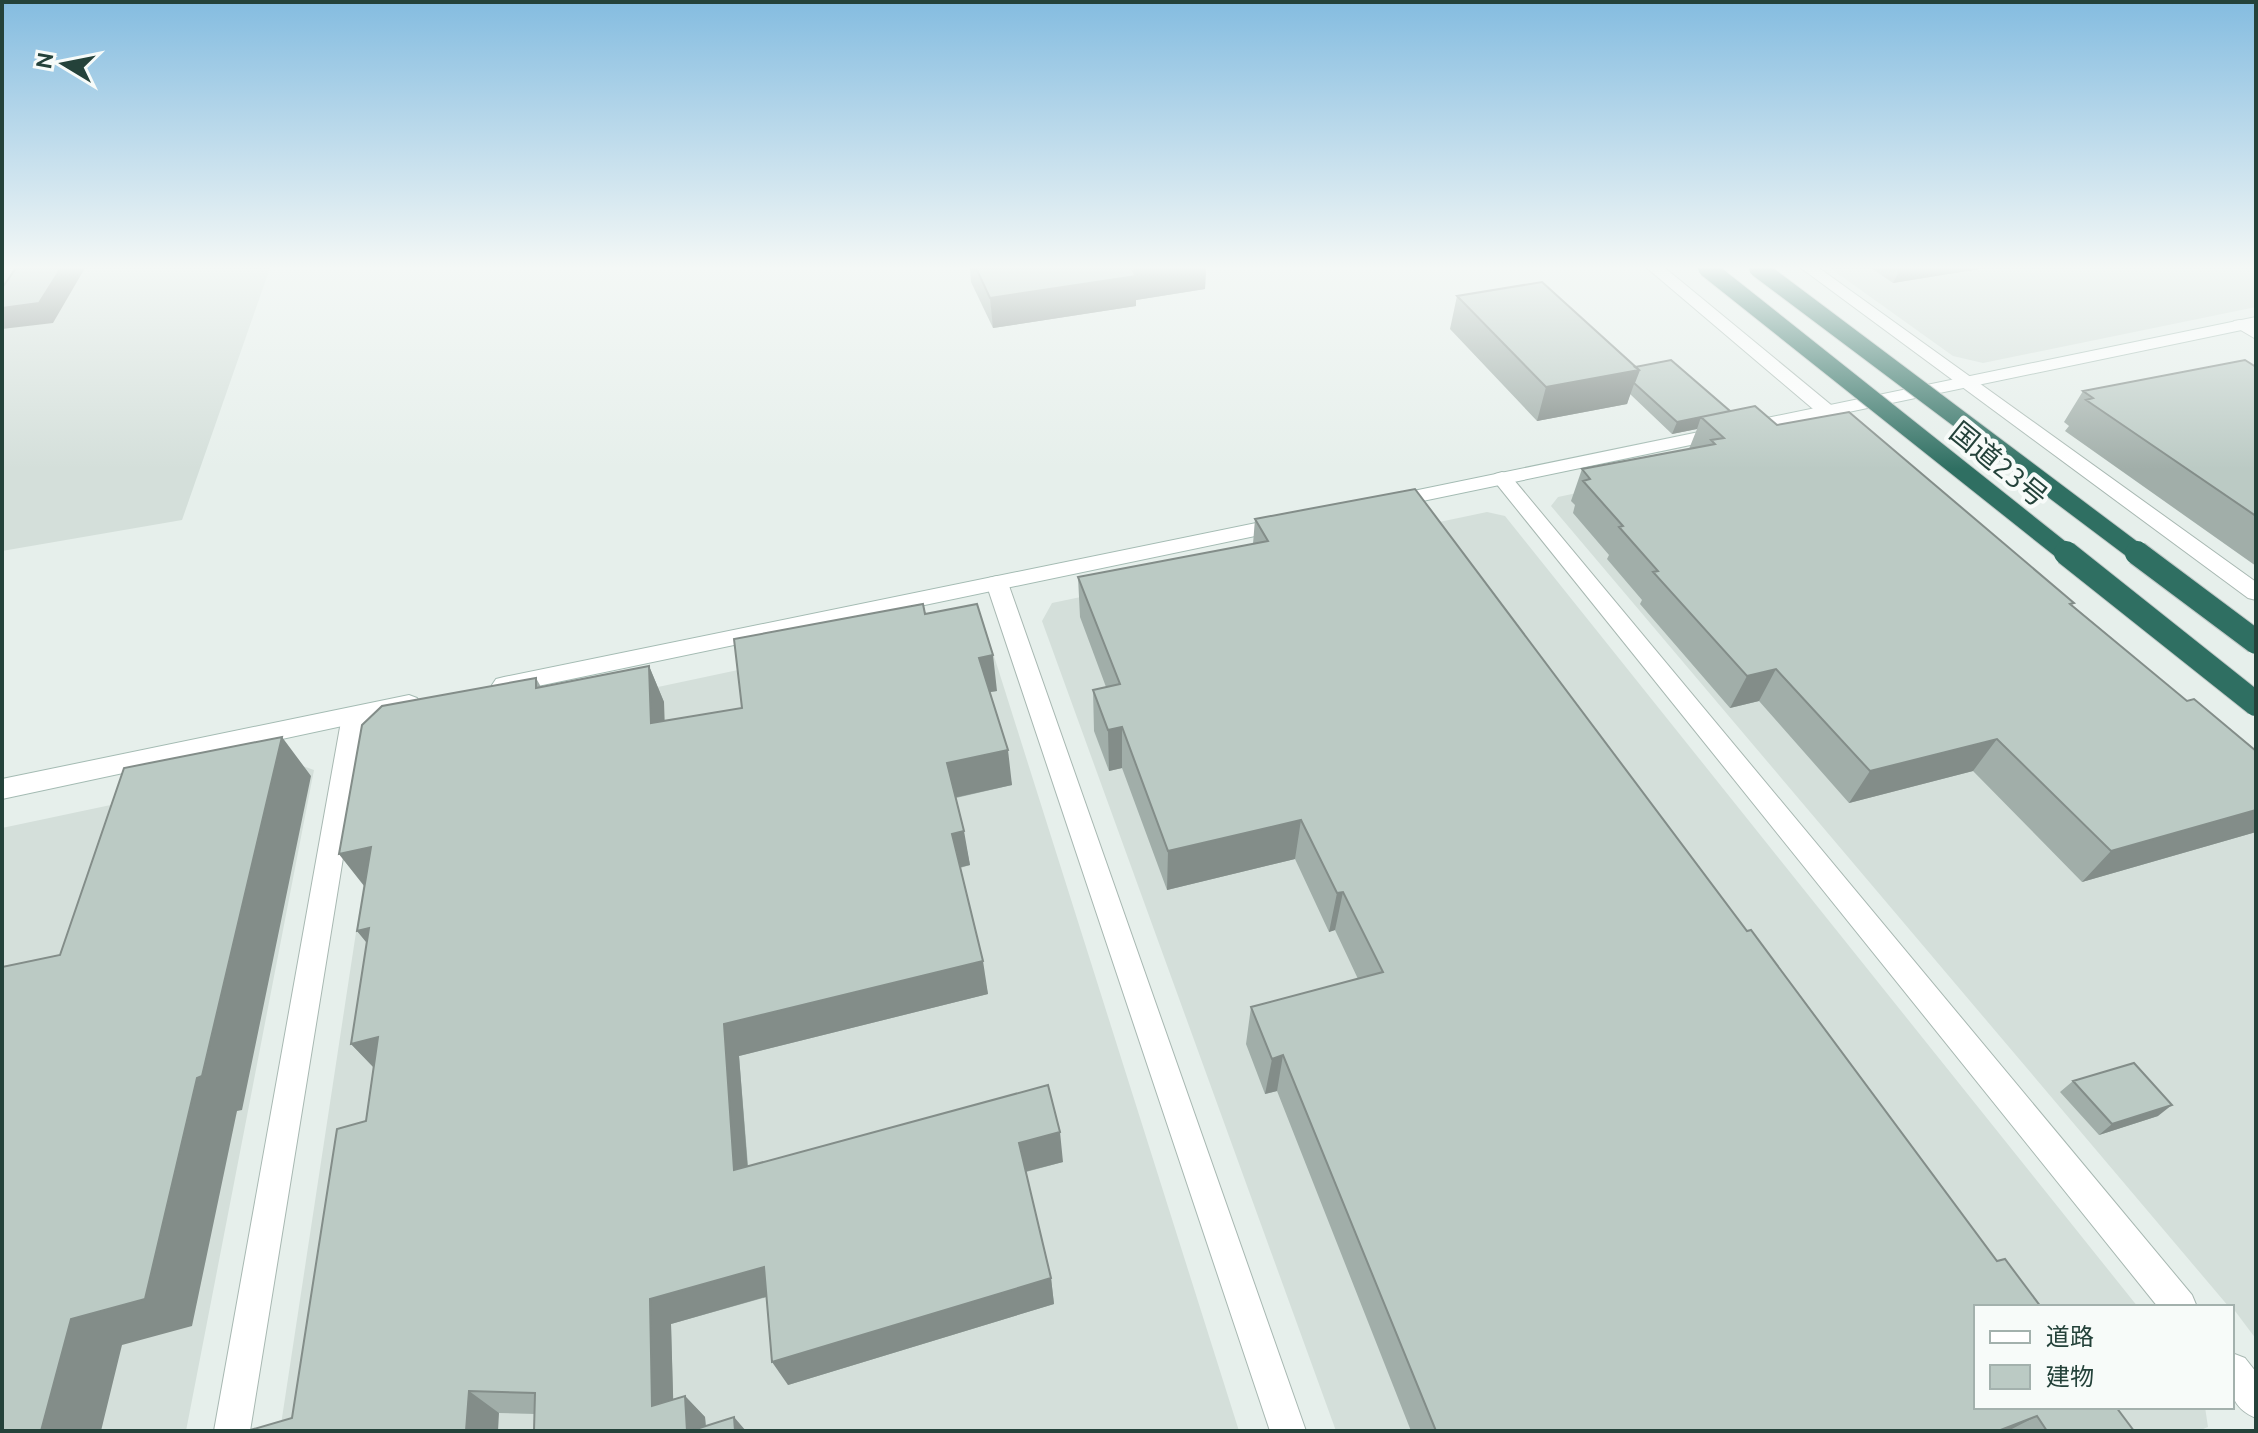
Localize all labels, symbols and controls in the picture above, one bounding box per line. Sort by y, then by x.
north arrow [24,24,104,104]
text: N [30,50,58,71]
street label: 国道23号 [1945,415,2054,512]
legend [1974,1305,2234,1409]
text: 道路 [2046,1323,2094,1350]
text: 建物 [2046,1363,2094,1390]

